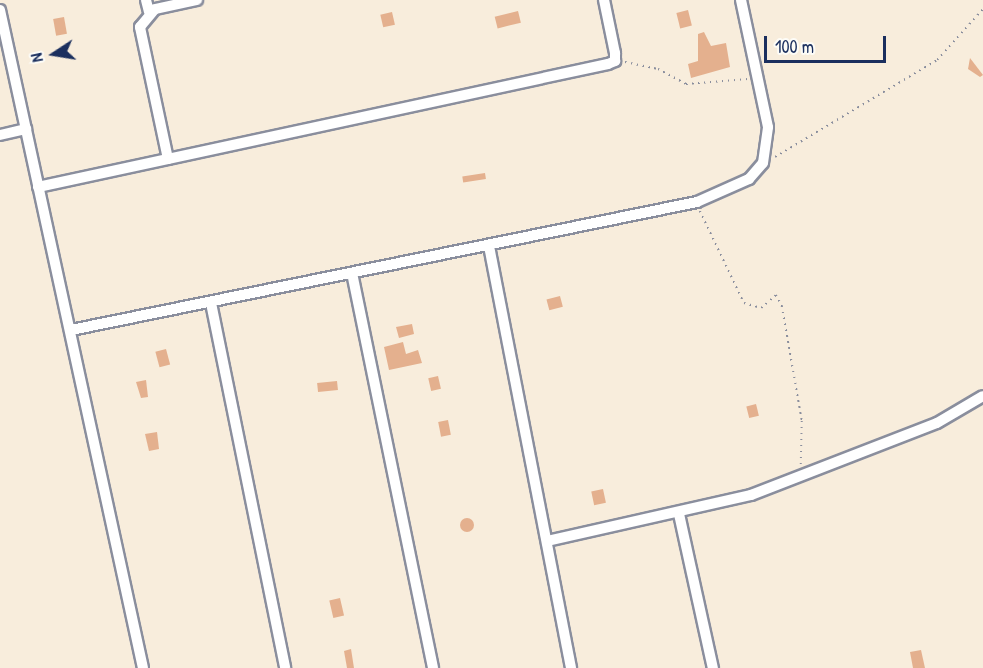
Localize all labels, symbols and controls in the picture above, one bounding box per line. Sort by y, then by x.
north arrow [24,24,84,84]
scale bar [767,24,888,62]
text: 100 m [775,34,814,59]
text: N [25,51,48,64]

